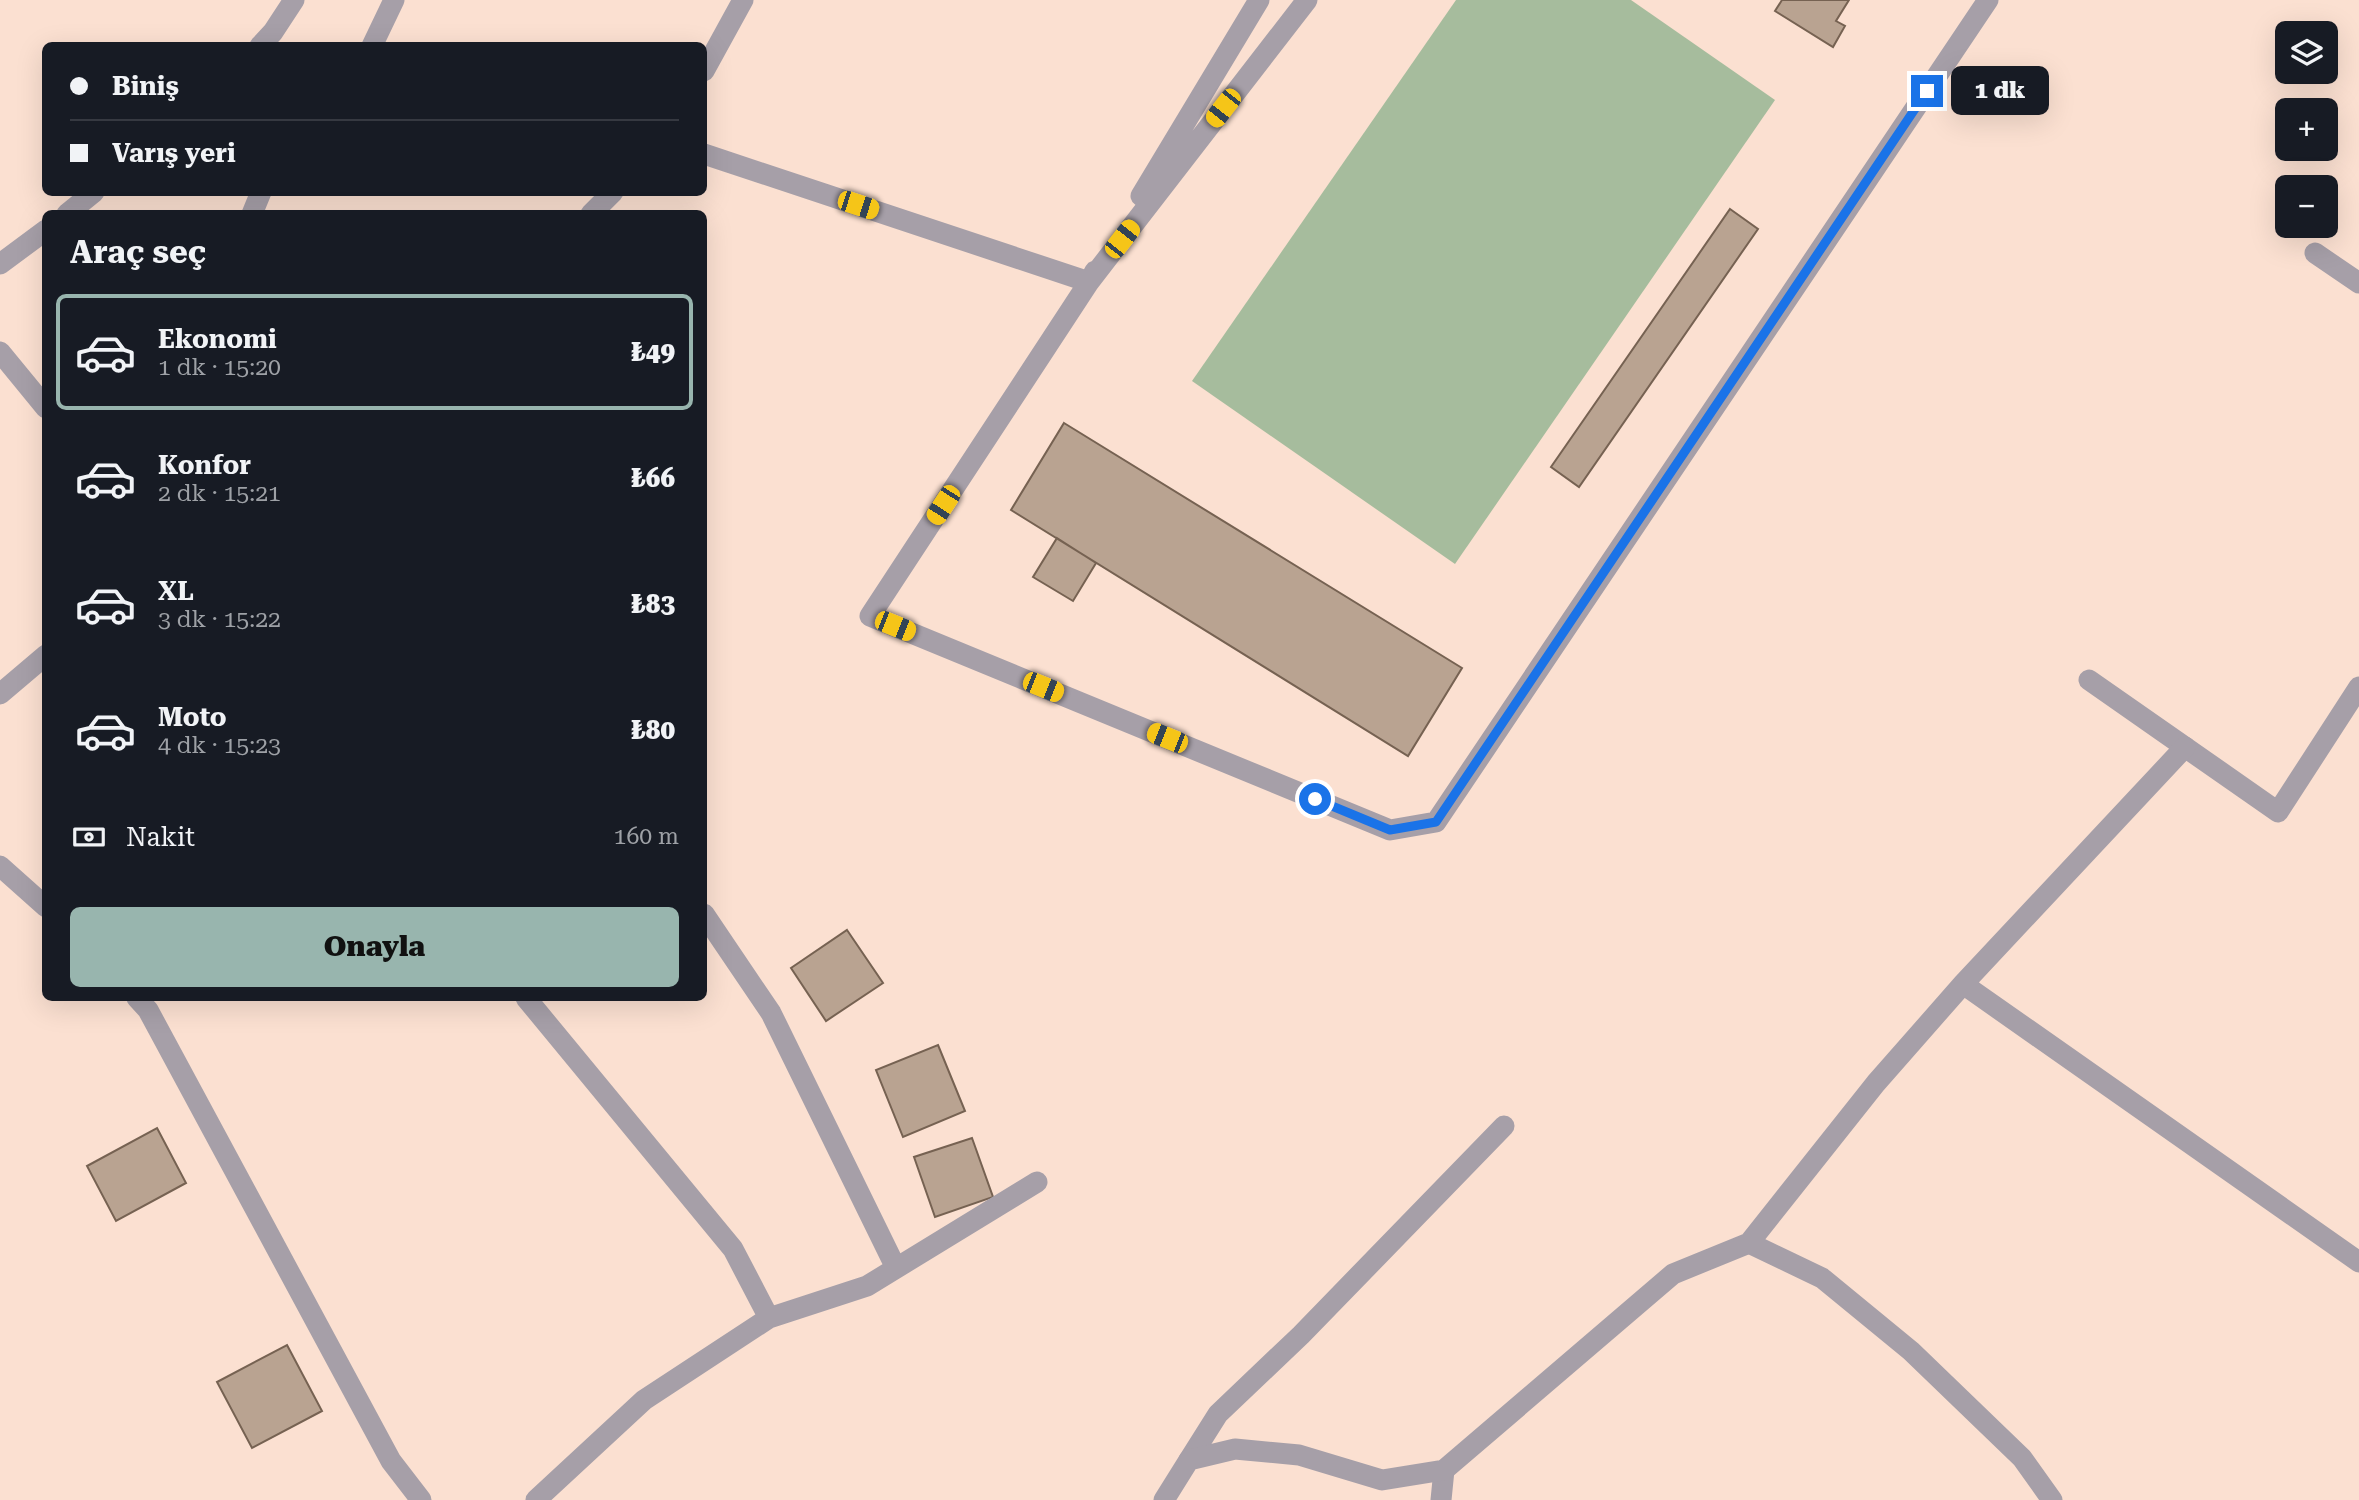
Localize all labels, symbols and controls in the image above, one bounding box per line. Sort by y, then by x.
map controls [2275,21,2338,238]
button: layers [2275,21,2338,84]
callout: 1 dk [1952,66,2050,116]
text: Biniş [112,71,179,101]
route end [1911,75,1943,107]
text: 1 dk [1975,77,2025,104]
car [1202,85,1245,131]
button: + [2275,98,2338,161]
text: Varış yeri [112,138,236,168]
button: − [2275,175,2338,238]
car [835,189,882,221]
car [1101,216,1144,262]
text: Araç seç [70,233,206,271]
icon: car [74,321,137,384]
text: Ekonomi [158,324,277,354]
text: ₺49 [631,337,675,367]
text: 1 dk · 15:20 [158,354,281,381]
icon: car [74,447,137,510]
text: Konfor [158,450,251,480]
text: ₺66 [631,463,675,493]
text: 2 dk · 15:21 [158,480,281,507]
car [923,482,964,528]
icon: car [74,573,137,636]
text: XL [158,576,194,606]
text: ₺83 [631,589,675,619]
text: 3 dk · 15:22 [158,606,281,633]
car [872,608,919,644]
car [1020,669,1067,705]
icon: car [74,699,137,762]
text: Moto [158,702,227,732]
text: ₺80 [631,715,675,745]
car [1144,720,1191,756]
text: 4 dk · 15:23 [158,732,281,759]
route start [1299,783,1331,815]
icon: cash [70,818,108,856]
text: Nakit [126,822,195,852]
text: 160 m [614,823,679,850]
button: Onayla [70,907,679,987]

